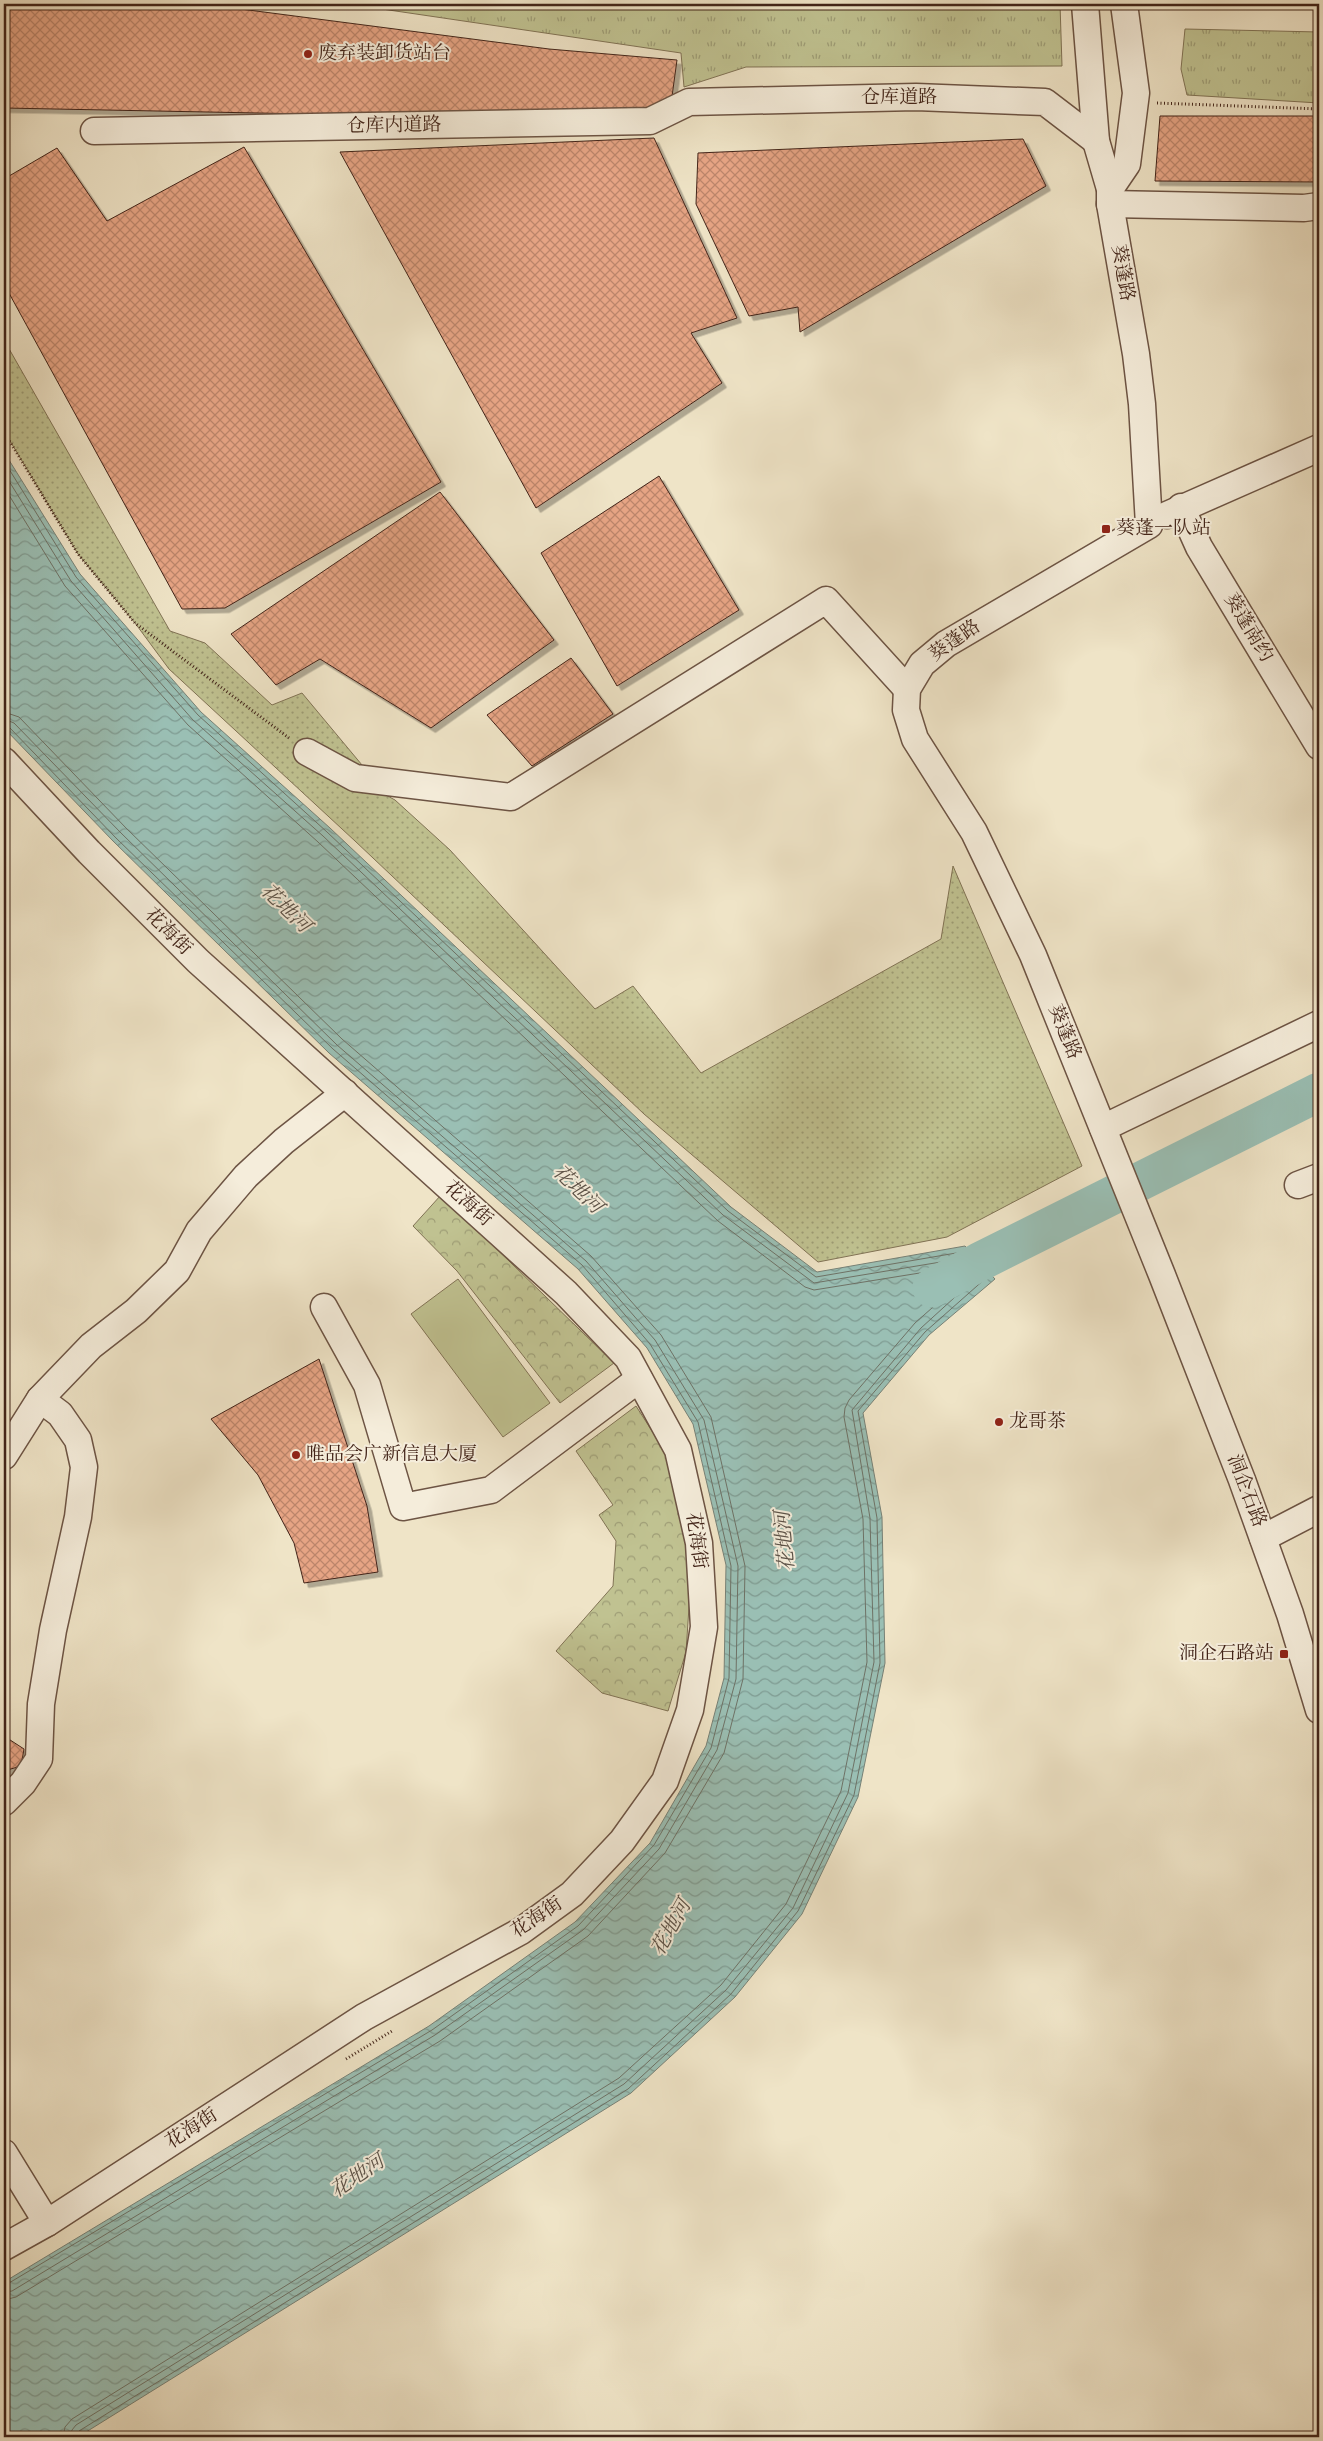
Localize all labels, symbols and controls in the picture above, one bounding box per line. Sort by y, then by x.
place label: 废弃装卸货站台 [318,41,451,67]
marker: 废弃装卸货站台 [302,48,314,60]
street label: 仓库道路 [861,85,937,111]
street label: 仓库内道路 [346,112,442,140]
street label: 葵蓬路 [1104,243,1140,303]
place label: 葵蓬一队站 [1116,516,1211,542]
marker: 葵蓬一队站 [1100,523,1112,535]
street label: 葵蓬南约 [1217,589,1279,667]
street label: 葵蓬路 [924,614,986,668]
water label: 花地河 [254,878,318,942]
street label: 花海街 [139,903,197,961]
street label: 葵蓬路 [1041,1001,1087,1063]
water label: 花地河 [546,1159,610,1223]
street label: 花海街 [438,1175,498,1233]
place label: 龙哥茶 [1009,1409,1066,1435]
marker: 龙哥茶 [993,1416,1005,1428]
place label: 唯品会广新信息大厦 [306,1442,477,1468]
marker: 唯品会广新信息大厦 [290,1449,302,1461]
street label: 洞企石路 [1220,1451,1272,1531]
water label: 花地河 [769,1507,803,1572]
street label: 花海街 [679,1511,713,1571]
place label: 洞企石路站 [1179,1641,1274,1667]
marker: 洞企石路站 [1278,1648,1290,1660]
street label: 花海街 [506,1891,568,1945]
water label: 花地河 [645,1892,700,1961]
street label: 花海街 [161,2103,223,2155]
water label: 花地河 [325,2147,393,2205]

